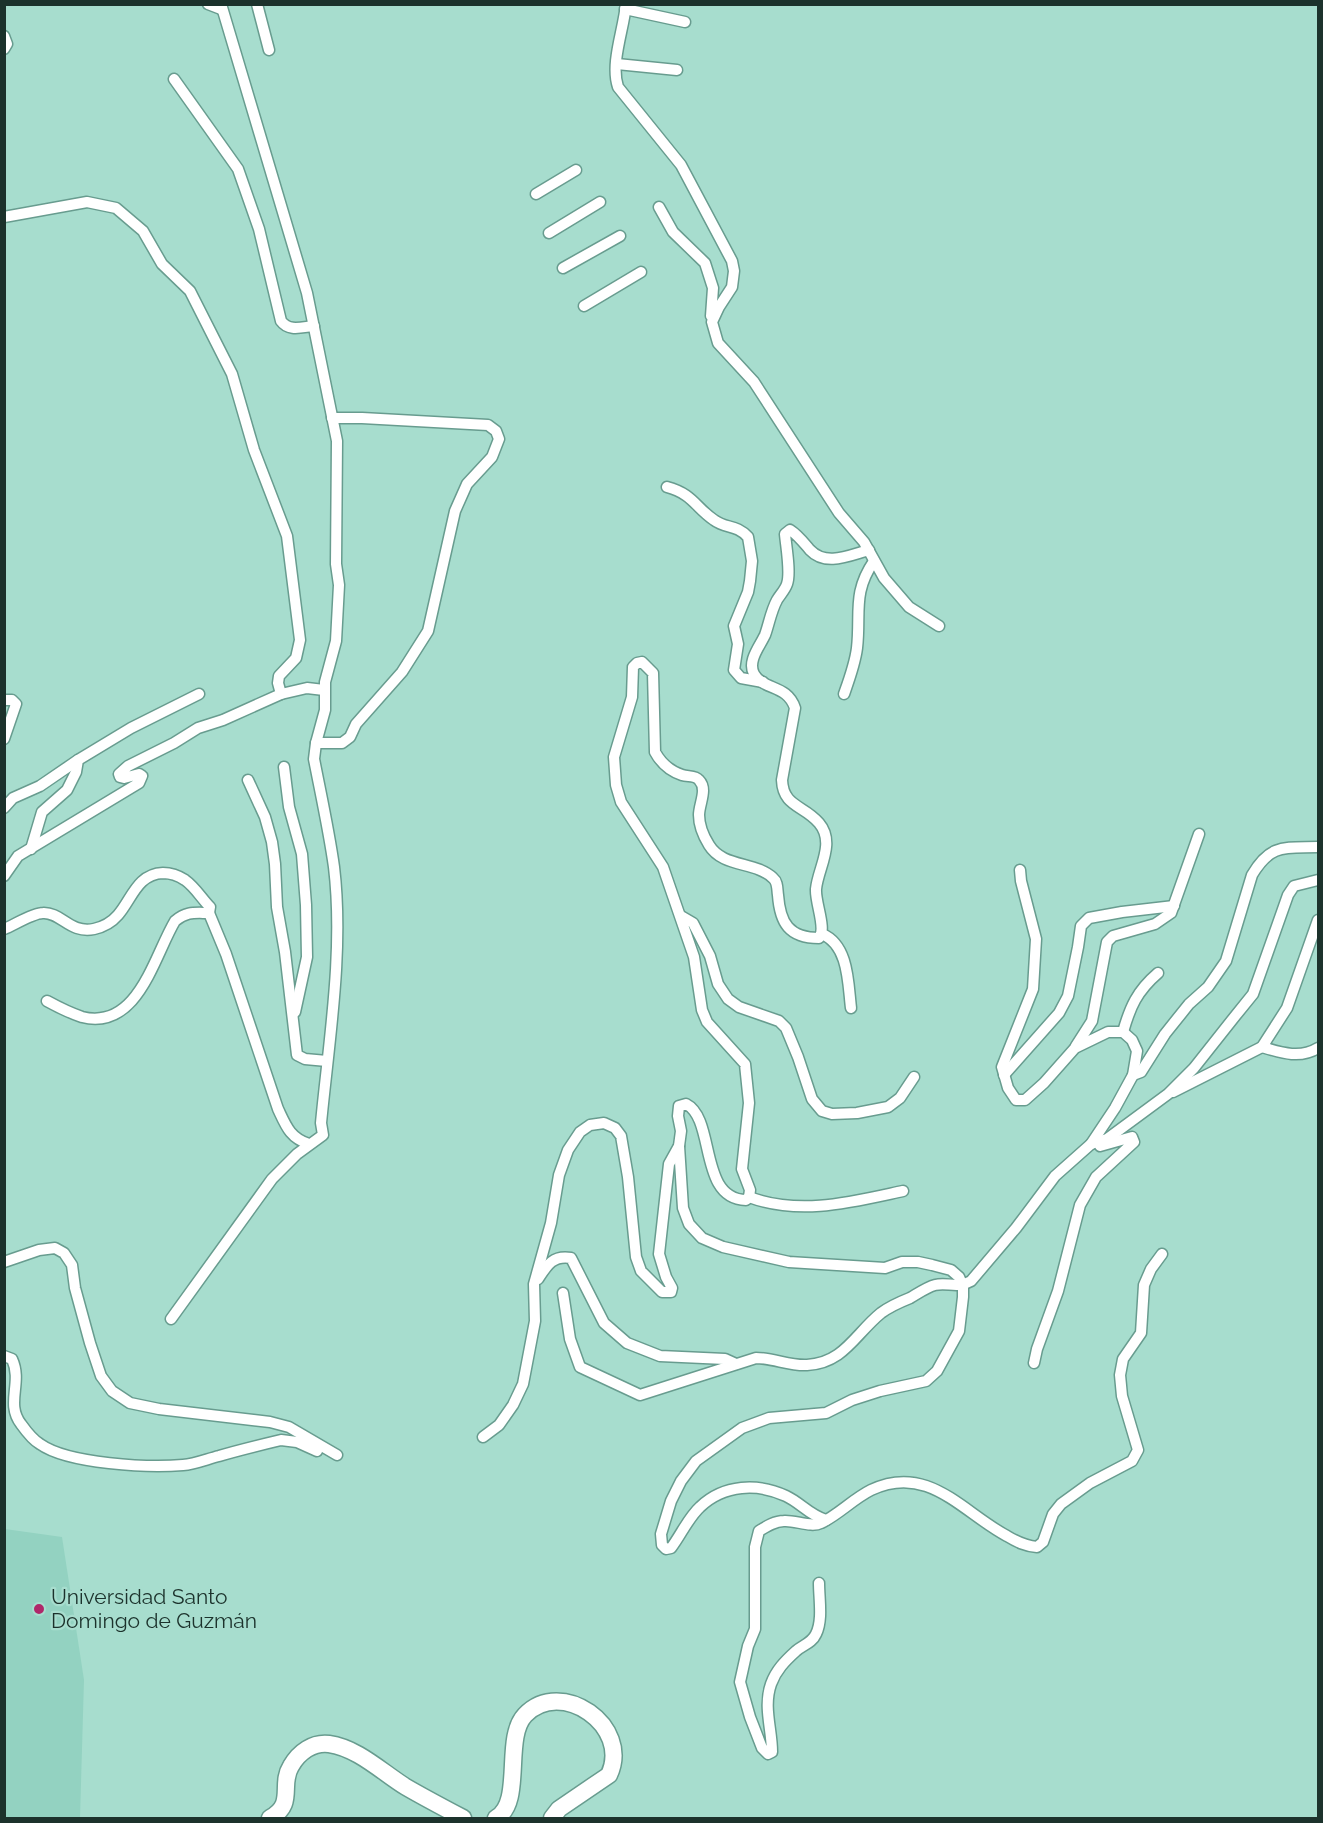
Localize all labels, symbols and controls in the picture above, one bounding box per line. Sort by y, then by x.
place label: Universidad Santo Domingo de Guzmán [51,1584,257,1633]
marker: Universidad Santo Domingo de Guzmán [32,1602,46,1616]

